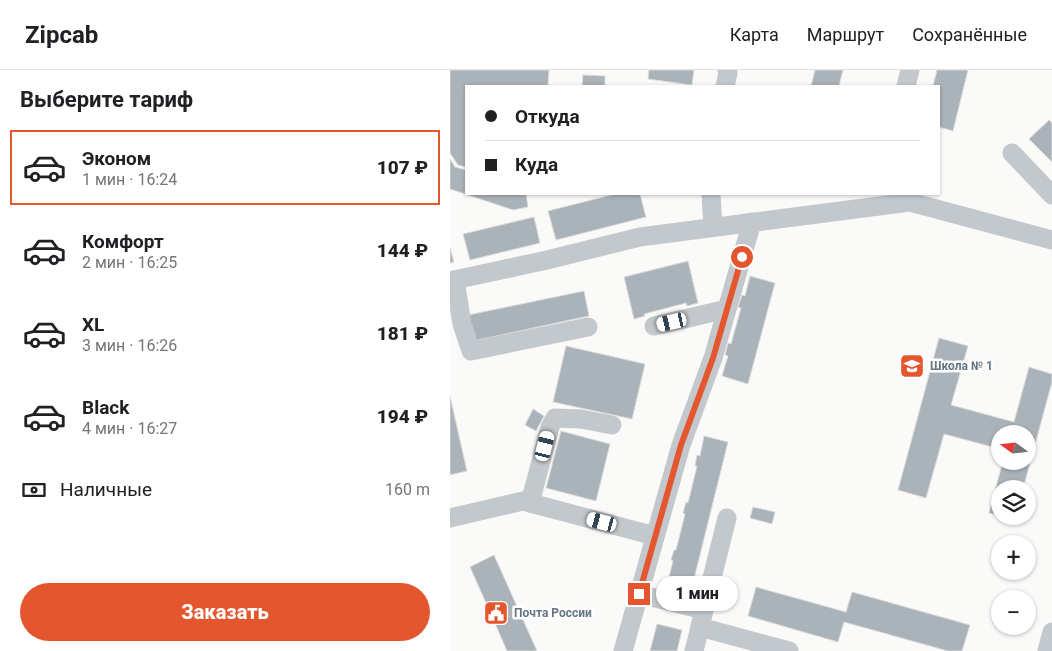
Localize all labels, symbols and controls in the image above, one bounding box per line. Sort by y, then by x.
text: Zipcab [25,21,98,49]
text: Карта [730,24,779,45]
text: Маршрут [807,24,884,45]
text: Сохранённые [912,24,1027,45]
text: Выберите тариф [20,87,193,112]
text: Откуда [515,105,580,128]
icon: car [22,145,67,190]
text: Эконом [82,147,151,170]
text: Куда [515,153,558,176]
text: 107 ₽ [377,156,428,179]
text: 1 мин · 16:24 [82,170,177,189]
icon: car [22,228,67,273]
text: Комфорт [82,230,164,253]
text: 144 ₽ [377,239,428,262]
route start [731,246,753,268]
text: 2 мин · 16:25 [82,253,177,272]
icon: car [22,311,67,356]
car [655,311,688,333]
text: XL [82,313,104,336]
text: 181 ₽ [377,322,428,345]
text: 3 мин · 16:26 [82,336,177,355]
school or university icon: Школа № 1 [899,353,925,379]
place label: Школа № 1 [930,359,993,373]
icon: car [22,394,67,439]
text: Black [82,396,129,419]
text: 194 ₽ [377,405,428,428]
text: 4 мин · 16:27 [82,419,177,438]
north arrow [991,425,1036,470]
map controls [991,425,1036,635]
car [534,430,555,462]
icon: cash [20,476,48,504]
text: Наличные [60,478,152,501]
text: 160 m [385,480,430,499]
button: layers [991,480,1036,525]
car [585,511,618,533]
button: + [991,535,1036,580]
callout: 1 мин [656,576,739,612]
button: Заказать [20,583,430,641]
route end [628,583,650,605]
text: 1 мин [675,584,719,603]
button: − [991,590,1036,635]
public building icon: Почта России [483,600,509,626]
place label: Почта России [514,606,592,620]

